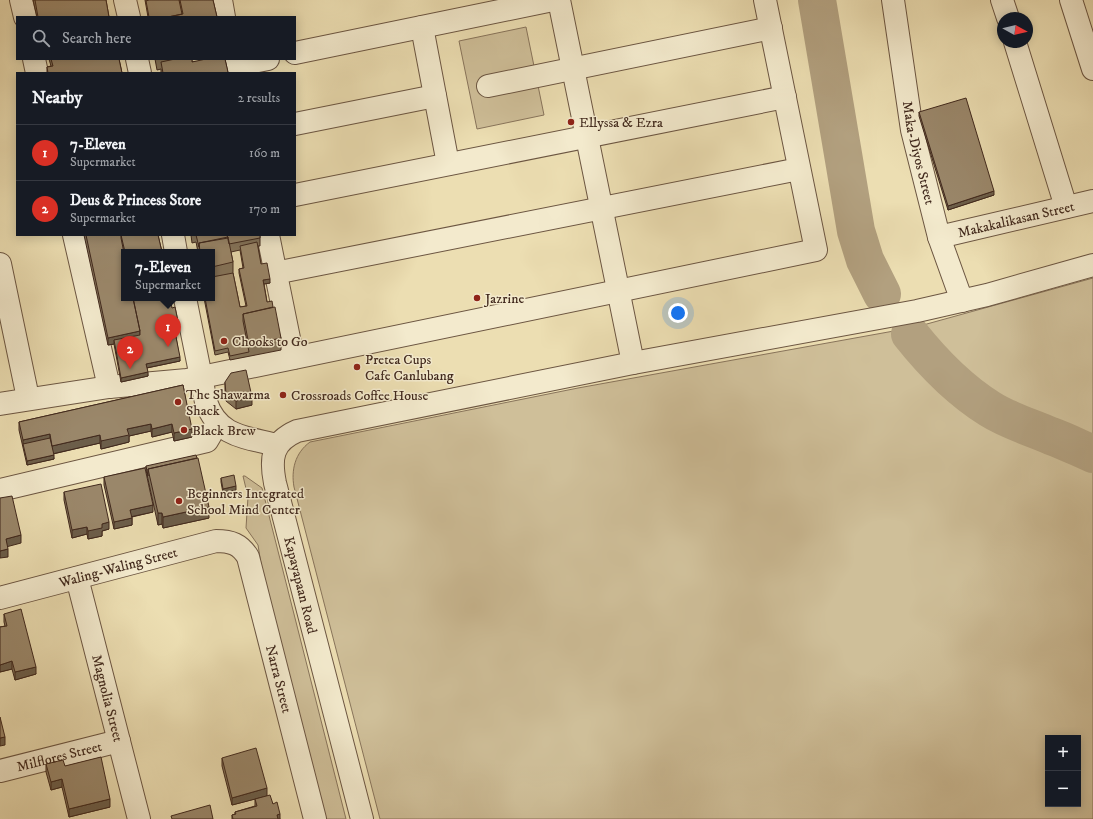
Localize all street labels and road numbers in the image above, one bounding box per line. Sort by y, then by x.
street label: Maka-Diyos Street [898,100,939,207]
street label: Makakalikasan Street [956,198,1077,242]
street label: Kapayapaan Road [279,535,321,636]
street label: Waling-Waling Street [56,543,180,592]
street label: Narra Street [261,643,296,716]
street label: Magnolia Street [87,653,127,744]
street label: Milflores Street [15,738,104,776]

